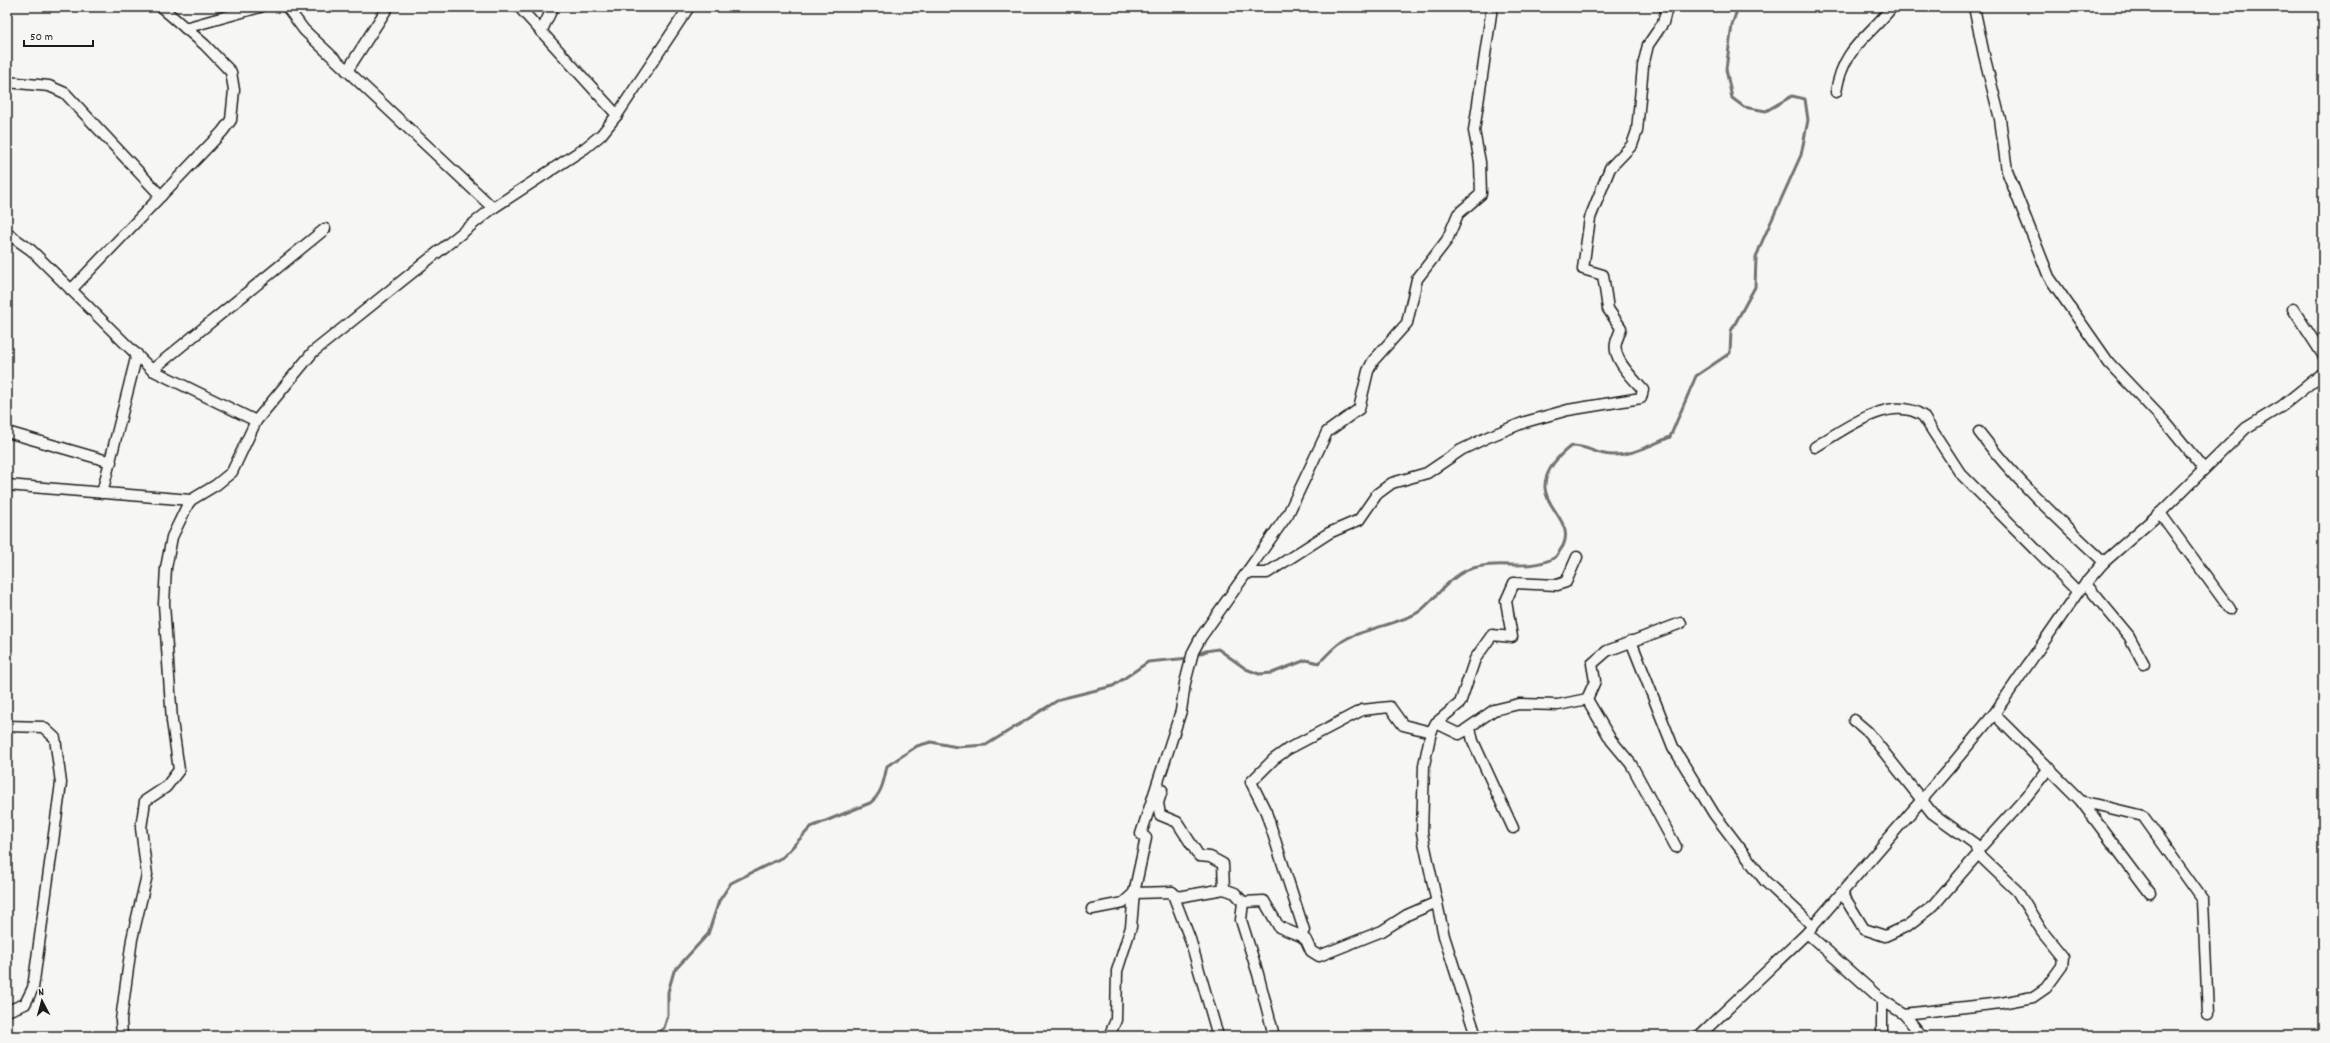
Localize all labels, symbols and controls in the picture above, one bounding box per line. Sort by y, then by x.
scale bar [24,22,93,48]
text: 50 m [30,29,53,46]
north arrow [22,981,62,1021]
text: N [38,985,45,1001]

